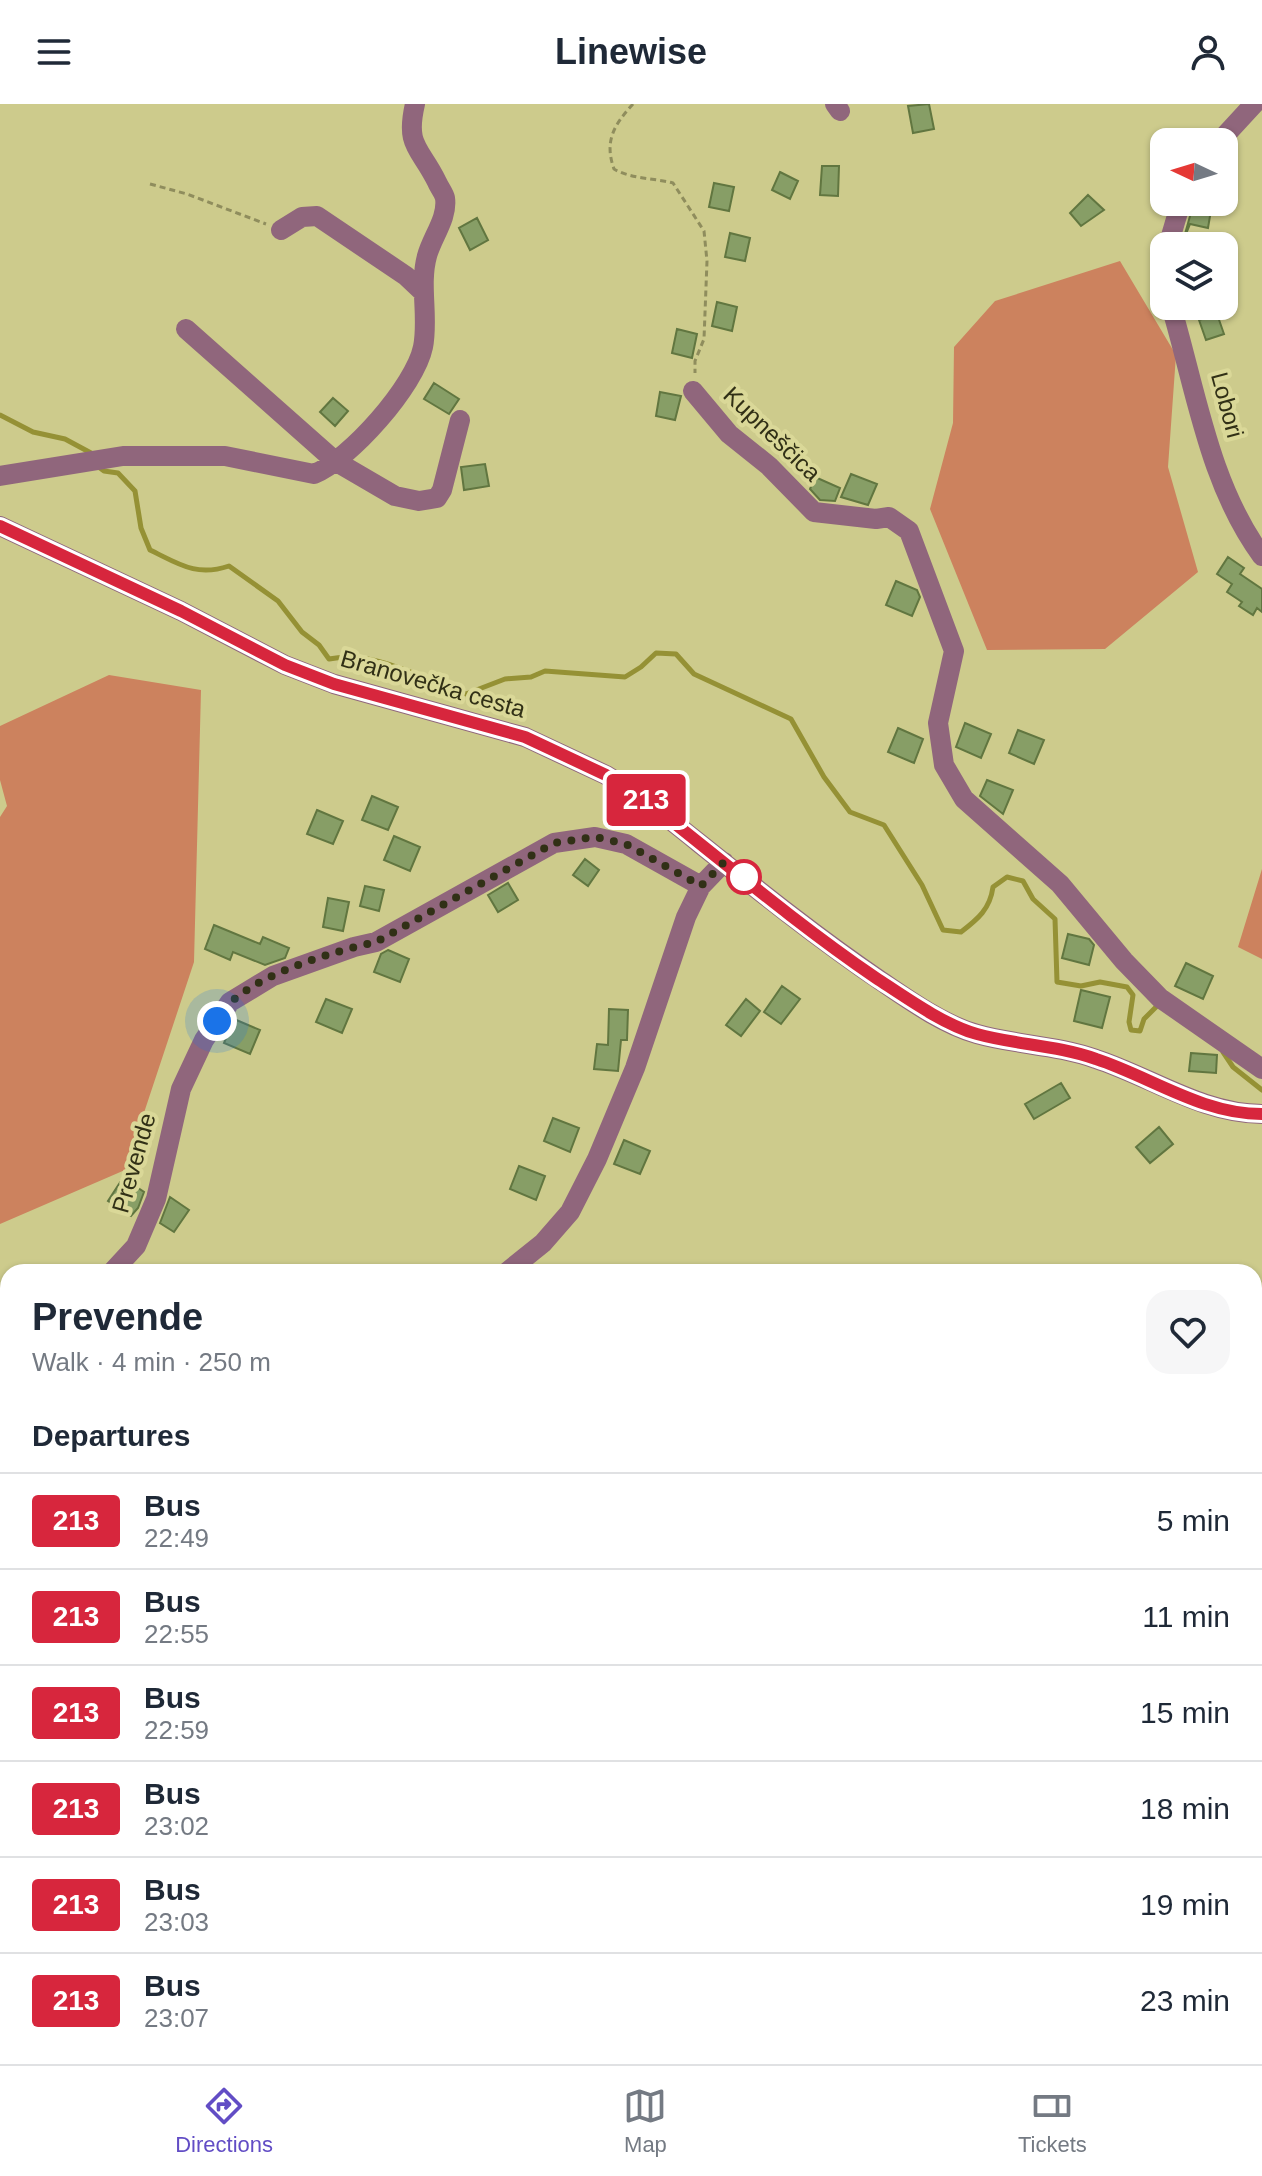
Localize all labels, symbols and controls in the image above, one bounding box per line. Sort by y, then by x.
icon: menu [32,30,76,74]
icon: person [1186,30,1230,74]
text: Linewise [555,31,707,72]
north arrow [1150,128,1238,216]
map controls [1150,128,1238,320]
button: layers [1150,232,1238,320]
street label: Lobori [1206,369,1249,441]
street label: Kupneščica [718,381,827,487]
street label: Branovečka cesta [338,644,529,723]
line badge: 213 [600,774,692,826]
text: 213 [623,784,669,815]
unlabelled marker [727,860,761,894]
your location [197,1001,237,1041]
street label: Prevende [106,1110,161,1216]
button: heart [1146,1290,1230,1374]
text: Prevende [32,1296,203,1338]
text: Walk · 4 min · 250 m [32,1347,271,1377]
text: Departures [32,1419,190,1452]
text: Bus [144,1489,201,1522]
text: 5 min [1157,1504,1230,1537]
text: 213 [53,1505,99,1536]
text: 22:49 [144,1523,209,1553]
text: Bus [144,1585,201,1618]
text: 11 min [1142,1600,1230,1633]
text: 213 [53,1601,99,1632]
text: 22:55 [144,1619,209,1649]
text: Bus [144,1681,201,1714]
text: 15 min [1140,1696,1230,1729]
text: 213 [53,1697,99,1728]
text: 22:59 [144,1715,209,1745]
text: Bus [144,1777,201,1810]
text: 18 min [1140,1792,1230,1825]
text: 213 [53,1793,99,1824]
text: 23:02 [144,1811,209,1841]
text: Bus [144,1873,201,1906]
text: 19 min [1140,1888,1230,1921]
text: 213 [53,1889,99,1920]
text: 23:03 [144,1907,209,1937]
text: Bus [144,1969,201,2002]
text: 23 min [1140,1984,1230,2017]
text: 213 [53,1985,99,2016]
text: 23:07 [144,2003,209,2033]
tab: Directions [175,2084,273,2158]
tab: Map [623,2084,667,2158]
tab: Tickets [1018,2084,1087,2158]

